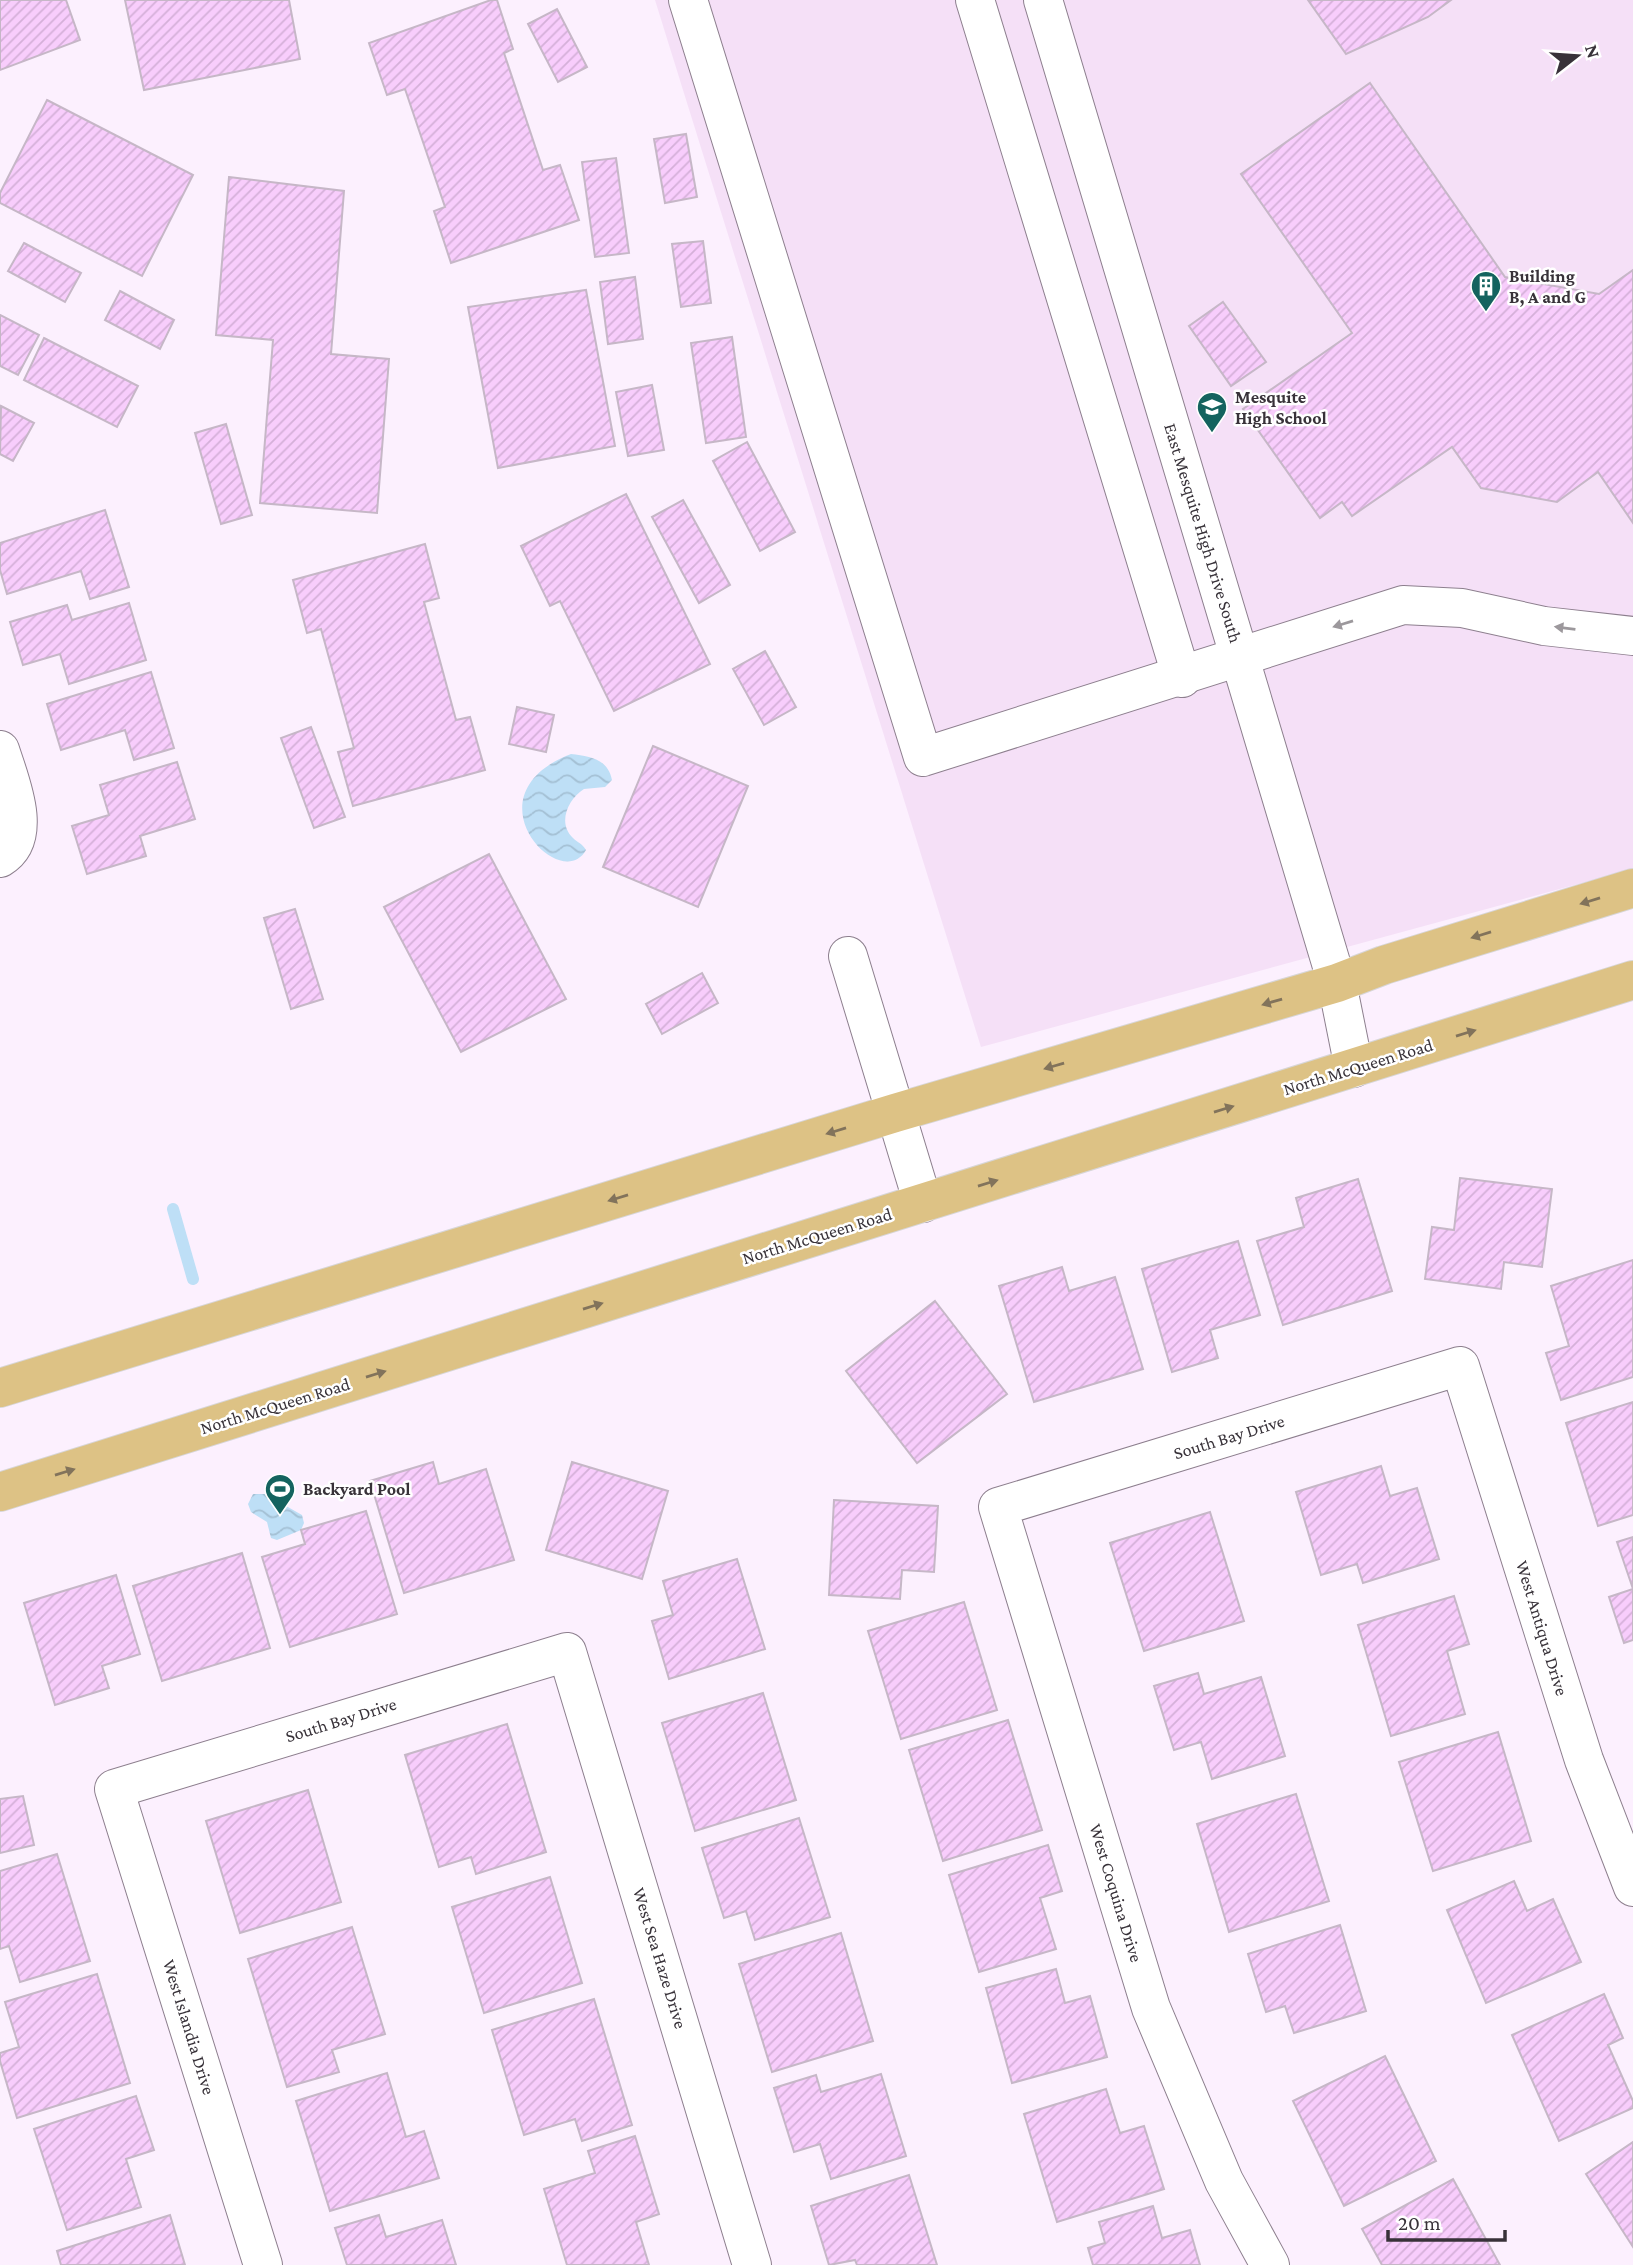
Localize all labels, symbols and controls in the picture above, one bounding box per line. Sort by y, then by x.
north arrow [1542,21,1612,91]
text: N [1581,42,1605,60]
place label: Building B, A and G [1509,266,1586,307]
building icon: Building B, A and G [1469,269,1503,313]
place label: Mesquite High School [1235,387,1327,428]
school or university icon: Mesquite High School [1195,390,1229,434]
street label: East Mesquite High Drive South [1160,421,1246,645]
one-way arrow [1332,619,1353,629]
one-way arrow [1554,623,1576,634]
one-way arrow [1579,896,1600,907]
one-way arrow [1471,930,1492,941]
one-way arrow [1261,998,1282,1008]
one-way arrow [1455,1027,1476,1037]
street label: North McQueen Road [1281,1035,1436,1099]
one-way arrow [1043,1062,1064,1072]
one-way arrow [1214,1103,1235,1113]
one-way arrow [825,1126,846,1136]
one-way arrow [977,1177,998,1187]
one-way arrow [607,1193,628,1203]
street label: North McQueen Road [740,1204,895,1268]
one-way arrow [583,1300,604,1311]
one-way arrow [365,1368,386,1379]
street label: North McQueen Road [198,1374,353,1438]
street label: South Bay Drive [1171,1411,1287,1463]
one-way arrow [55,1466,76,1476]
sports icon: Backyard Pool [263,1472,297,1516]
place label: Backyard Pool [303,1479,411,1499]
street label: West Antiqua Drive [1512,1558,1572,1698]
street label: South Bay Drive [283,1694,399,1746]
street label: West Coquina Drive [1085,1821,1147,1965]
street label: West Sea Haze Drive [629,1885,691,2031]
street label: West Islandia Drive [159,1957,219,2097]
scale bar [1388,2198,1505,2242]
text: 20 m [1398,2211,1441,2235]

